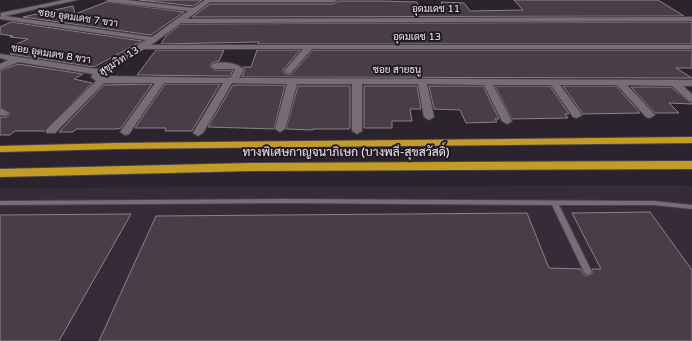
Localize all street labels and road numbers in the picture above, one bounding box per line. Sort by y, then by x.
street label: อุดมเดช 11 [412,3,460,16]
street label: ซอย อุดมเดช 7 ขวา [37,6,119,31]
street label: อุดมเดช 13 [393,31,441,44]
street label: ซอย อุดมเดช 8 ขวา [10,42,92,67]
street label: สุขุมวิท 13 [97,44,142,79]
street label: ซอย สายธนู [373,64,421,77]
street label: ทางพิเศษกาญจนาภิเษก (บางพลี-สุขสวัสดิ์) [242,141,450,161]

